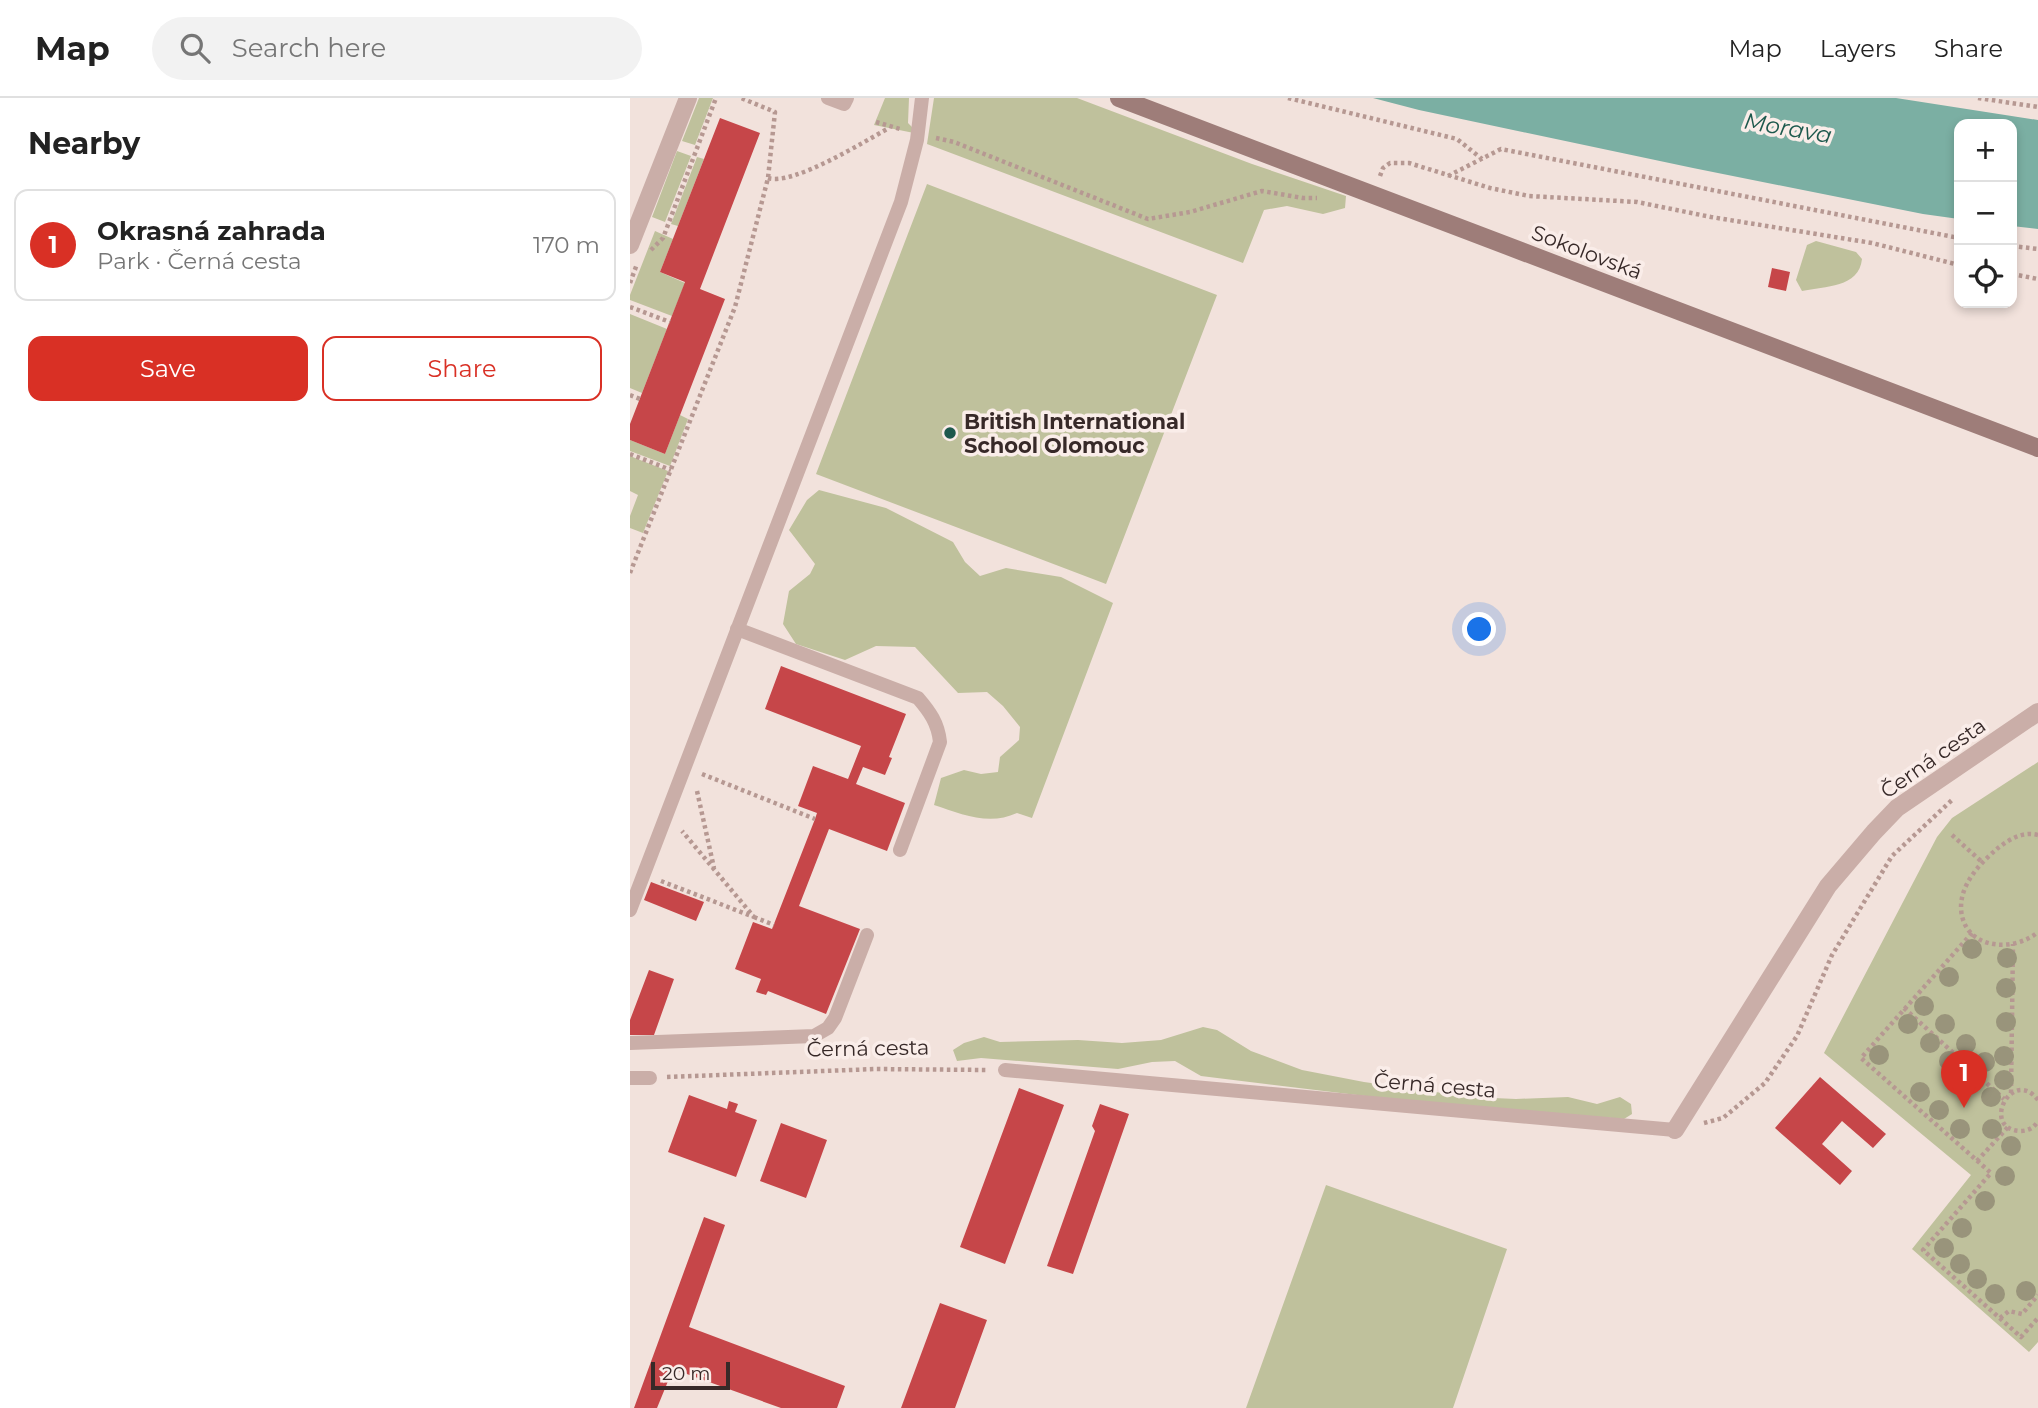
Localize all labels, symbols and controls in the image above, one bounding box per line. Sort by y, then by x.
search box [152,17,642,80]
text: Map [35,28,110,68]
icon: search [176,29,214,67]
text: Search here [232,32,386,64]
text: Map [1728,34,1782,63]
text: Layers [1820,34,1896,63]
text: Share [1934,34,2003,63]
water label: Morava [1742,107,1834,149]
map controls [1954,119,2017,308]
button: + [1954,119,2017,182]
text: Nearby [28,125,140,162]
button: − [1954,182,2017,245]
text: Okrasná zahrada [97,215,326,247]
street label: Sokolovská [1528,220,1646,284]
text: 1 [48,231,58,259]
text: 170 m [533,231,600,259]
button: locate [1954,245,2017,308]
text: Park · Černá cesta [97,247,302,275]
button: Save [28,336,308,401]
button: Share [322,336,602,401]
place label: British International School Olomouc [964,409,1185,458]
marker: British International School Olomouc [942,425,958,441]
your location [1462,612,1496,646]
street label: Černá cesta [1876,713,1990,803]
street label: Černá cesta [806,1034,930,1062]
pin: 1 [1941,1050,1987,1108]
street label: Černá cesta [1373,1067,1497,1103]
scale bar [651,1359,730,1391]
text: 20 m [662,1362,710,1385]

